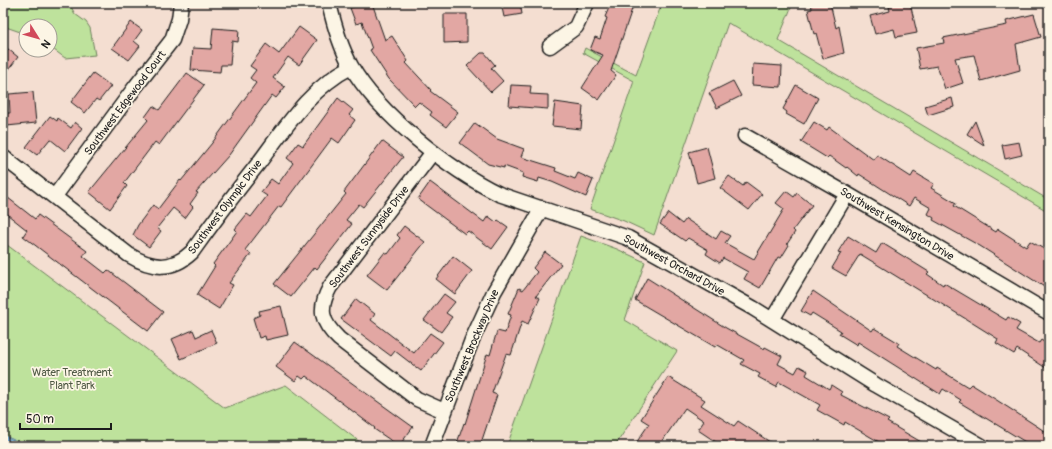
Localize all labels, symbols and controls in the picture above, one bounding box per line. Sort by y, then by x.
north arrow [18,18,58,58]
text: N [38,37,53,51]
street label: Southwest Edgewood Court [81,48,169,158]
street label: Southwest Olympic Drive [185,157,265,257]
street label: Southwest Sunnyside Drive [326,183,412,291]
street label: Southwest Kensington Drive [838,185,957,264]
street label: Southwest Orchard Drive [621,232,727,299]
street label: Southwest Brockway Drive [442,287,502,404]
park label: Water Treatment Plant Park [32,366,113,392]
scale bar [20,405,111,431]
text: 50 m [26,412,54,427]

